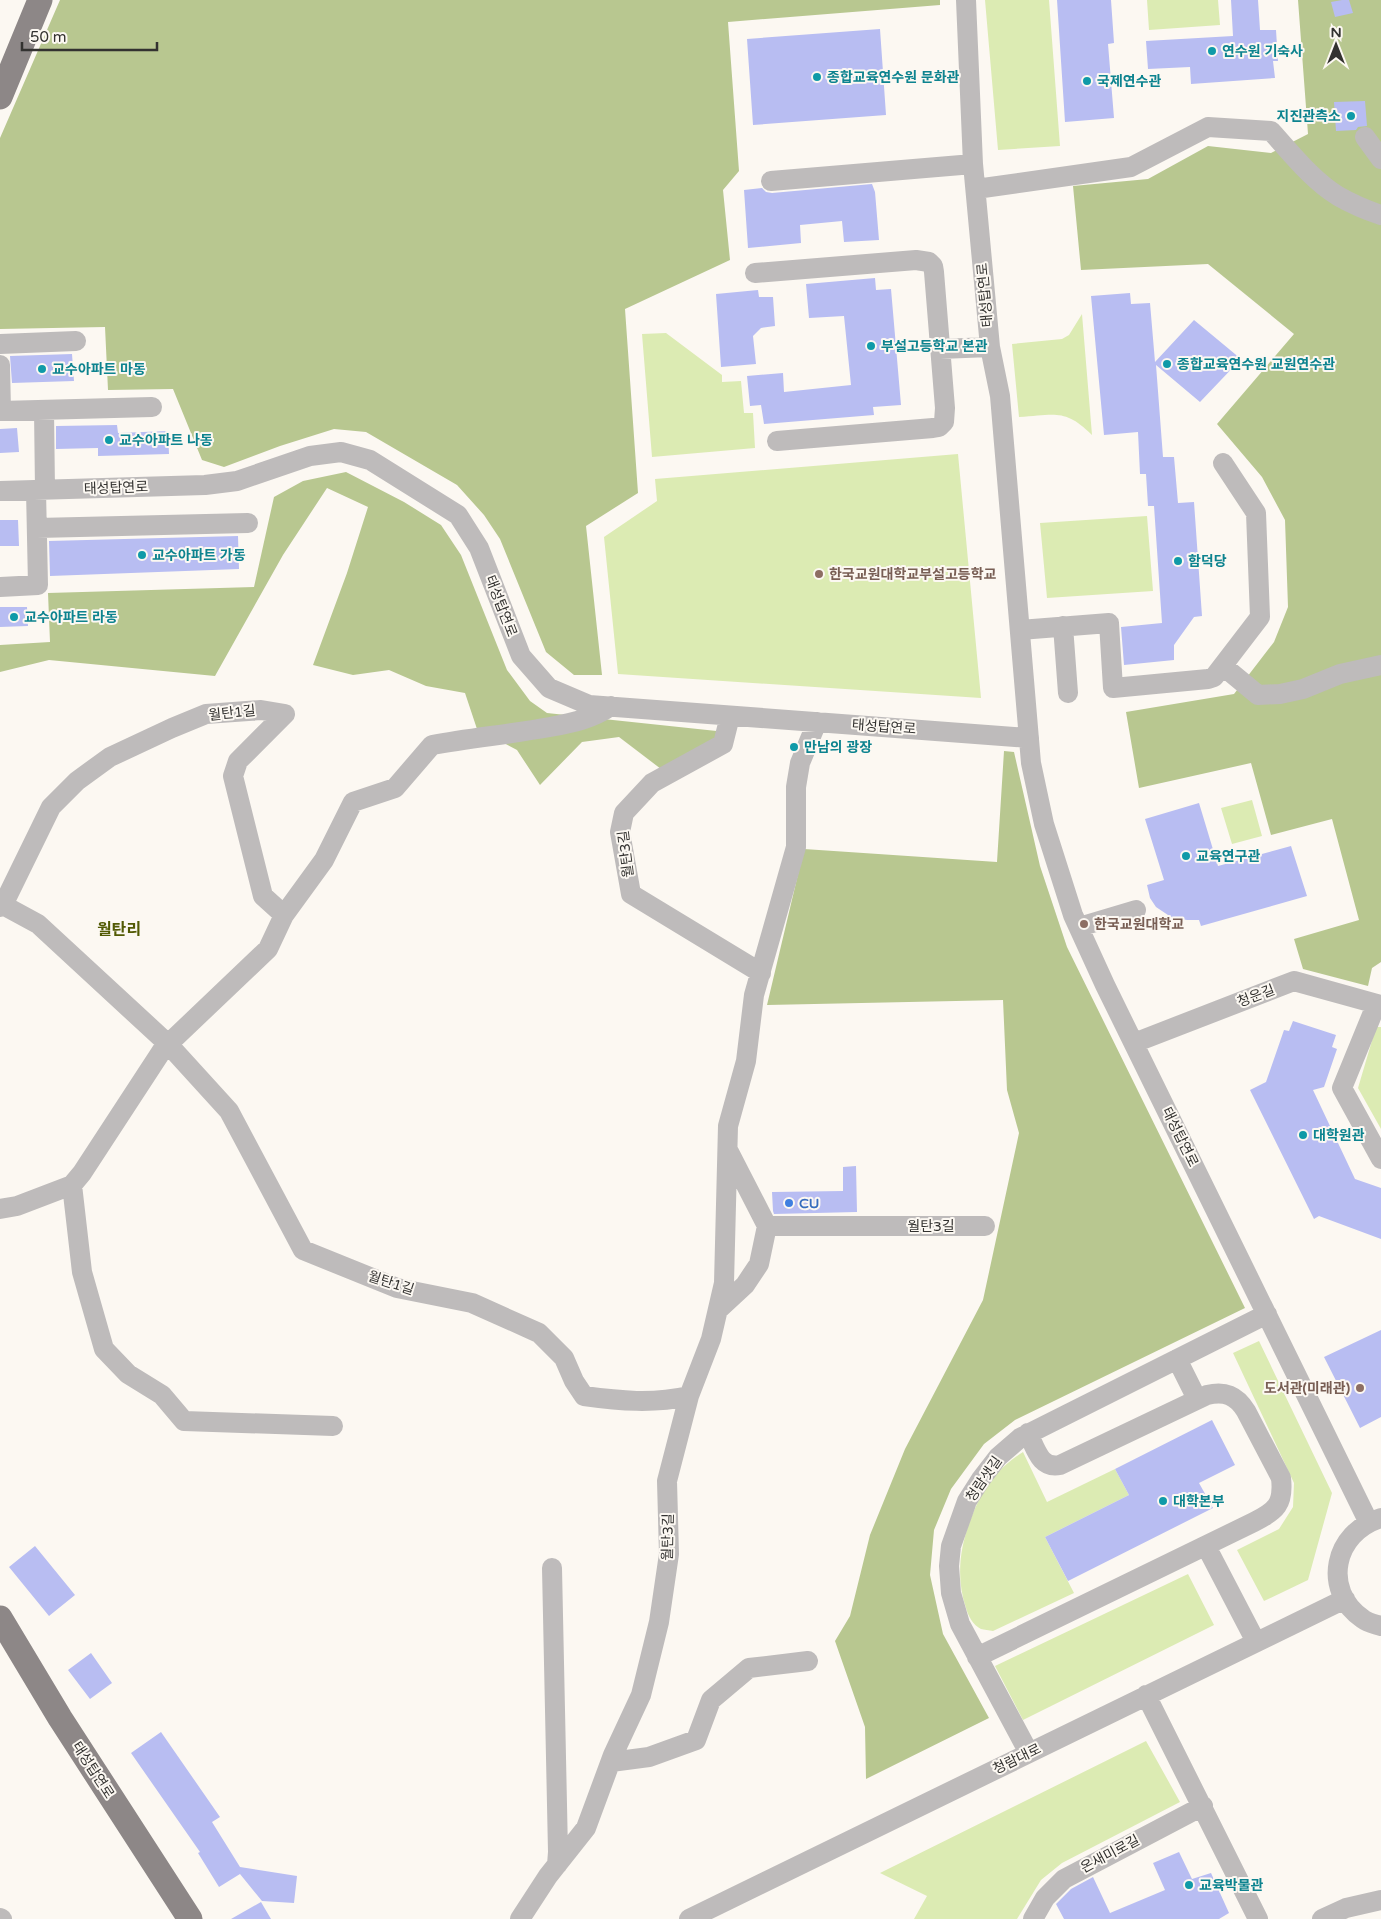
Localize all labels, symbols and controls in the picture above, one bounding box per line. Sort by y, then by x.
scale bar [22,20,158,52]
north arrow [1311,20,1361,70]
text: N [1330,24,1342,41]
text: 50 m [30,28,67,46]
place label: 연수원 기숙사 [1222,43,1303,60]
marker: 연수원 기숙사 [1206,45,1218,57]
place label: 종합교육연수원 문화관 [827,69,960,86]
marker: 종합교육연수원 문화관 [811,71,823,83]
place label: 국제연수관 [1097,73,1162,90]
marker: 국제연수관 [1081,75,1093,87]
place label: 지진관측소 [1277,108,1341,125]
marker: 지진관측소 [1345,110,1357,122]
street label: 태성탑연로 [974,262,996,328]
place label: 부설고등학교 본관 [881,338,988,355]
marker: 부설고등학교 본관 [865,340,877,352]
place label: 종합교육연수원 교원연수관 [1177,356,1335,373]
marker: 종합교육연수원 교원연수관 [1161,358,1173,370]
place label: 교수아파트 마동 [52,361,146,378]
marker: 교수아파트 마동 [36,363,48,375]
place label: 교수아파트 나동 [119,432,213,449]
marker: 교수아파트 나동 [103,434,115,446]
street label: 태성탑연로 [84,478,149,498]
place label: 교수아파트 가동 [152,547,246,564]
marker: 교수아파트 가동 [136,549,148,561]
place label: 함덕당 [1188,553,1227,570]
marker: 함덕당 [1172,555,1184,567]
place label: 한국교원대학교부설고등학교 [829,566,997,583]
marker: 한국교원대학교부설고등학교 [813,568,825,580]
street label: 태성탑연로 [482,573,521,639]
place label: 교수아파트 라동 [24,609,118,626]
marker: 교수아파트 라동 [8,611,20,623]
street label: 월탄1길 [208,702,256,724]
street label: 태성탑연로 [851,716,917,738]
place label: 만남의 광장 [804,739,872,756]
marker: 만남의 광장 [788,741,800,753]
street label: 월탄3길 [615,829,637,879]
place label: 교육연구관 [1196,848,1261,865]
marker: 교육연구관 [1180,850,1192,862]
place label: 한국교원대학교 [1094,916,1184,933]
marker: 한국교원대학교 [1078,918,1090,930]
district label: 월탄리 [97,920,141,940]
street label: 청운길 [1235,981,1277,1011]
street label: 태성탑연로 [1158,1104,1202,1170]
place label: 대학원관 [1313,1127,1365,1144]
marker: 대학원관 [1297,1129,1309,1141]
place label: CU [799,1195,819,1212]
marker: CU [783,1197,795,1209]
street label: 월탄3길 [907,1218,955,1235]
street label: 월탄1길 [366,1268,416,1298]
place label: 도서관(미래관) [1264,1380,1350,1397]
marker: 도서관(미래관) [1354,1382,1366,1394]
street label: 청람샛길 [962,1453,1006,1505]
place label: 대학본부 [1173,1493,1225,1510]
marker: 대학본부 [1157,1495,1169,1507]
street label: 월탄3길 [659,1513,677,1561]
street label: 태성탑연로 [68,1738,118,1802]
street label: 청람대로 [990,1740,1044,1778]
street label: 온새미로길 [1078,1831,1142,1877]
place label: 교육박물관 [1199,1877,1264,1894]
marker: 교육박물관 [1183,1879,1195,1891]

